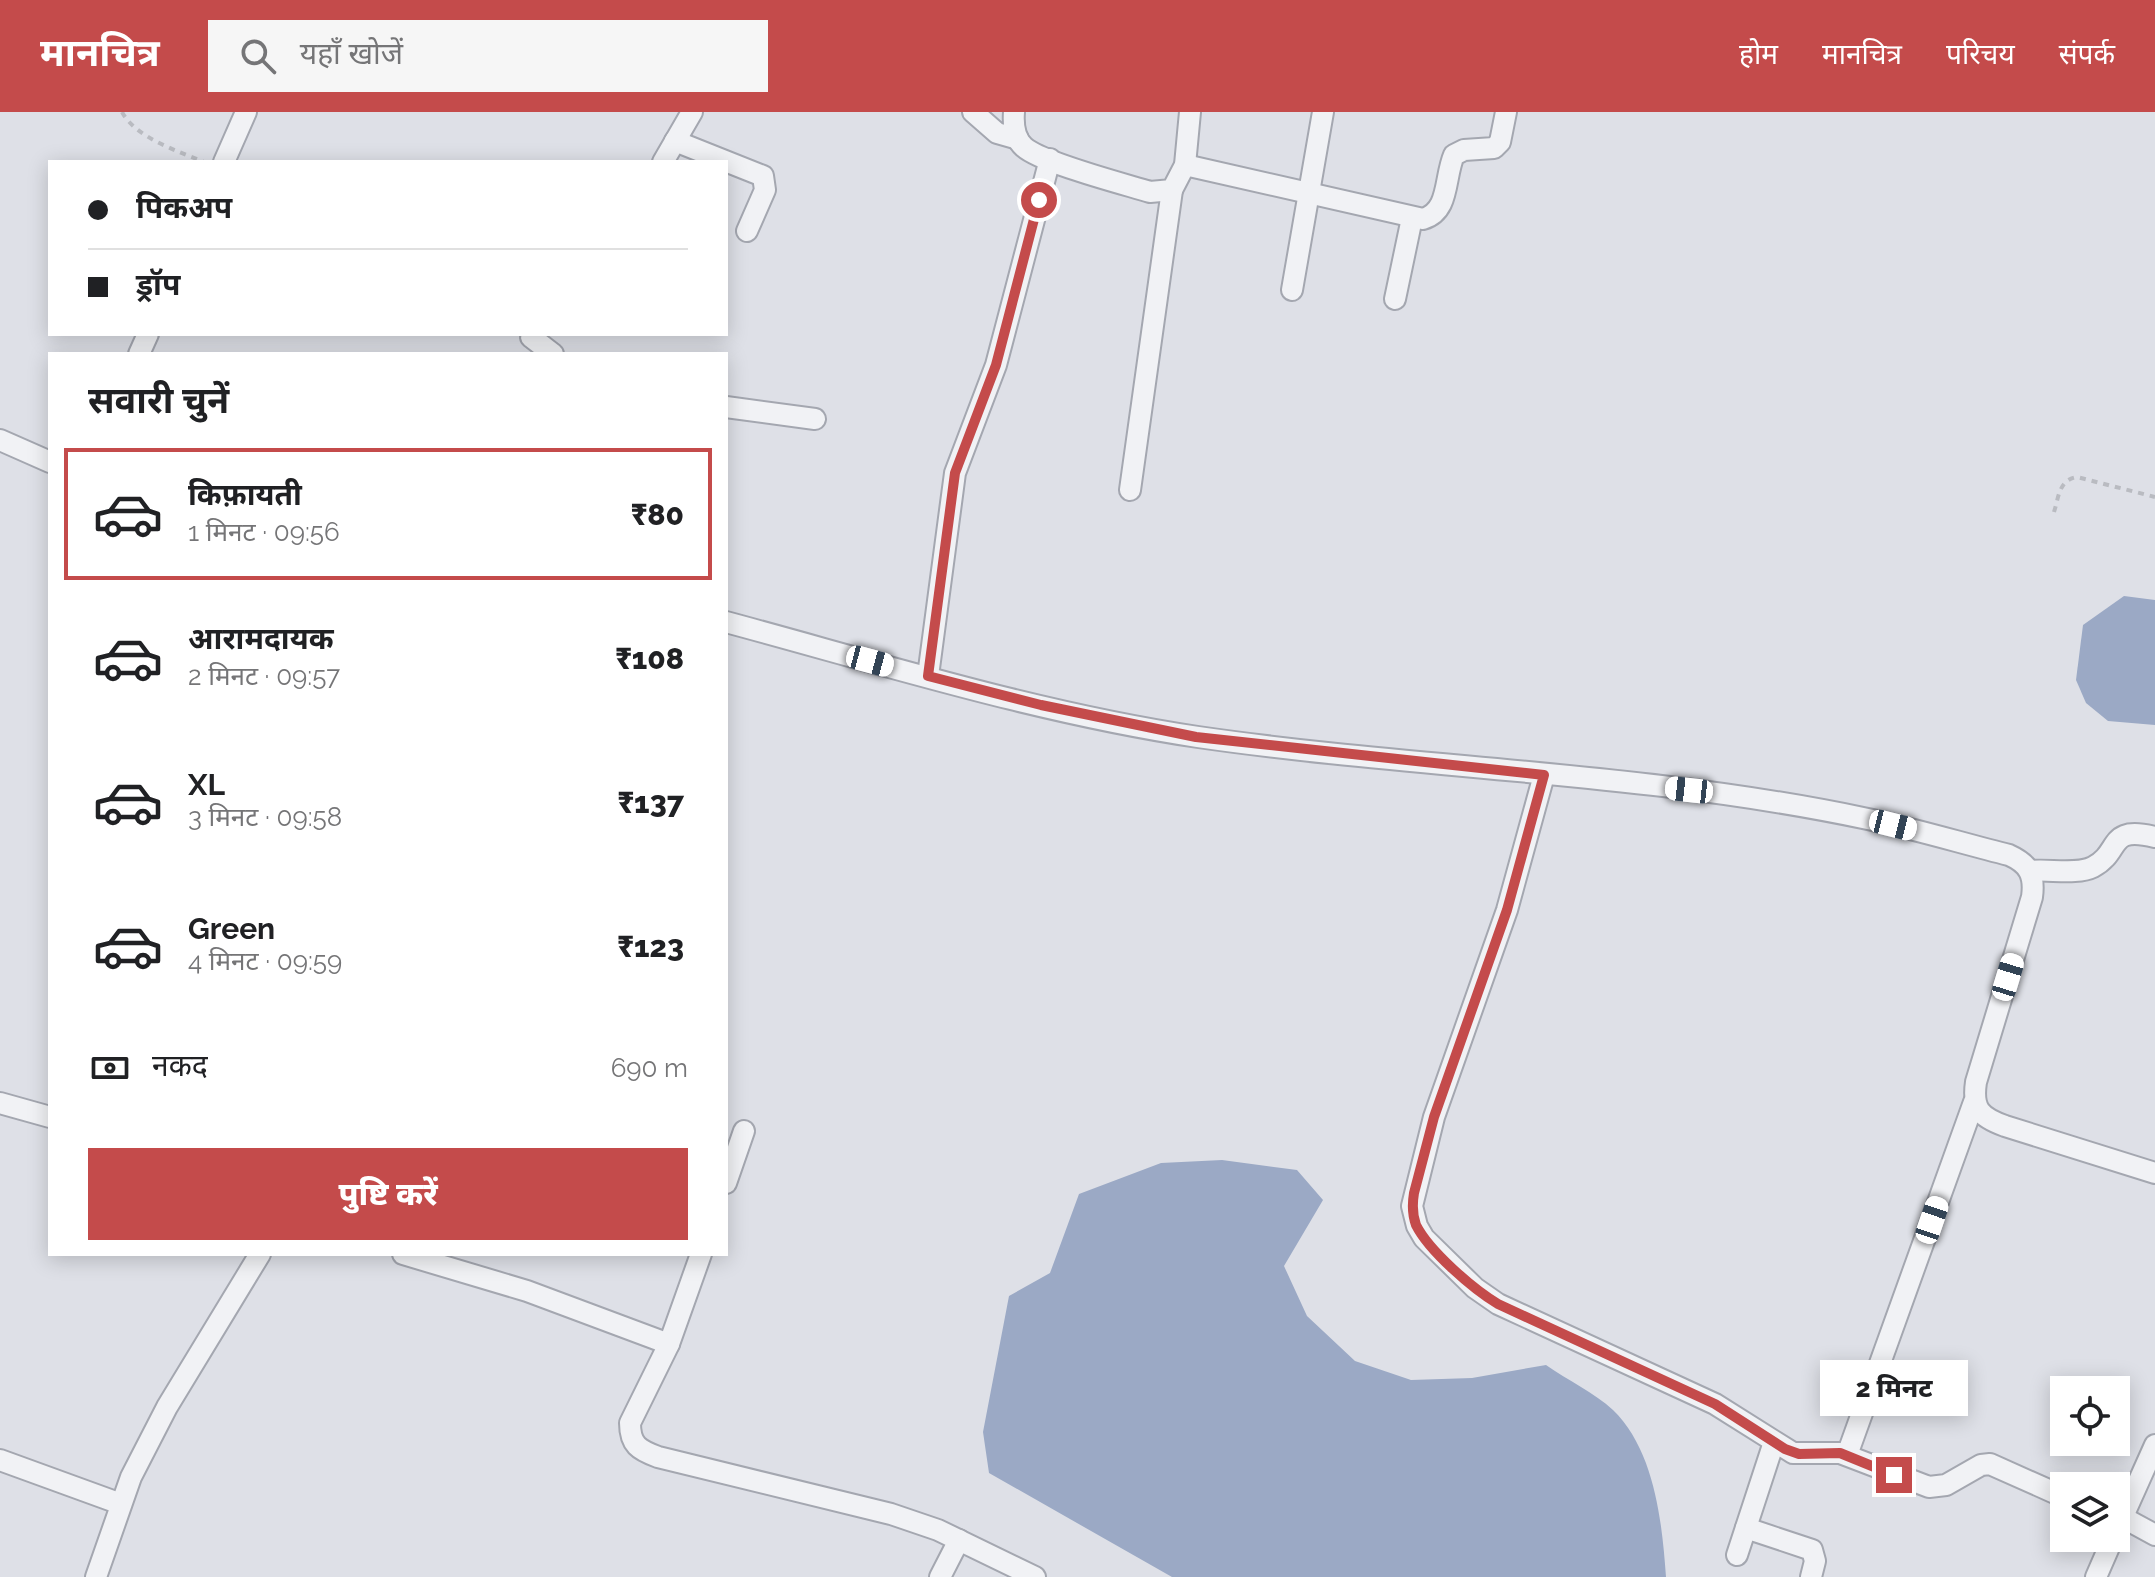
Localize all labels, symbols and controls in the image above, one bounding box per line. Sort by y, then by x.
search box [208,20,768,92]
text: मानचित्र [40,30,160,75]
icon: search [236,34,280,78]
text: यहाँ खोजें [300,36,403,71]
text: होम [1739,38,1778,71]
text: मानचित्र [1822,38,1902,71]
text: परिचय [1946,38,2015,71]
text: संपर्क [2059,38,2115,71]
route start [1021,182,1057,218]
text: पिकअप [136,190,232,225]
text: ड्रॉप [136,267,180,302]
text: सवारी चुनें [88,379,229,421]
text: किफ़ायती [188,477,302,512]
icon: car [92,478,164,550]
text: ₹80 [631,497,684,532]
text: 1 मिनट · 09:56 [188,517,340,547]
text: आरामदायक [188,621,334,656]
icon: car [92,622,164,694]
text: ₹108 [615,641,684,676]
car [844,643,896,679]
text: 2 मिनट · 09:57 [188,661,340,691]
icon: car [92,766,164,838]
text: XL [188,767,225,802]
car [1664,776,1714,804]
text: ₹137 [617,785,684,820]
text: 3 मिनट · 09:58 [188,802,342,832]
car [1867,808,1919,842]
icon: car [92,910,164,982]
text: Green [188,911,275,946]
text: ₹123 [617,929,684,964]
text: 4 मिनट · 09:59 [188,946,342,976]
car [1990,951,2026,1003]
icon: cash [88,1046,132,1090]
text: नकद [152,1048,208,1083]
text: 690 m [611,1053,688,1083]
button: पुष्टि करें [88,1148,688,1240]
car [1913,1193,1951,1247]
callout: 2 मिनट [1820,1359,1968,1415]
text: 2 मिनट [1855,1373,1933,1403]
map controls [2050,1376,2130,1552]
button: locate [2050,1376,2130,1456]
route end [1876,1457,1912,1493]
button: layers [2050,1472,2130,1552]

